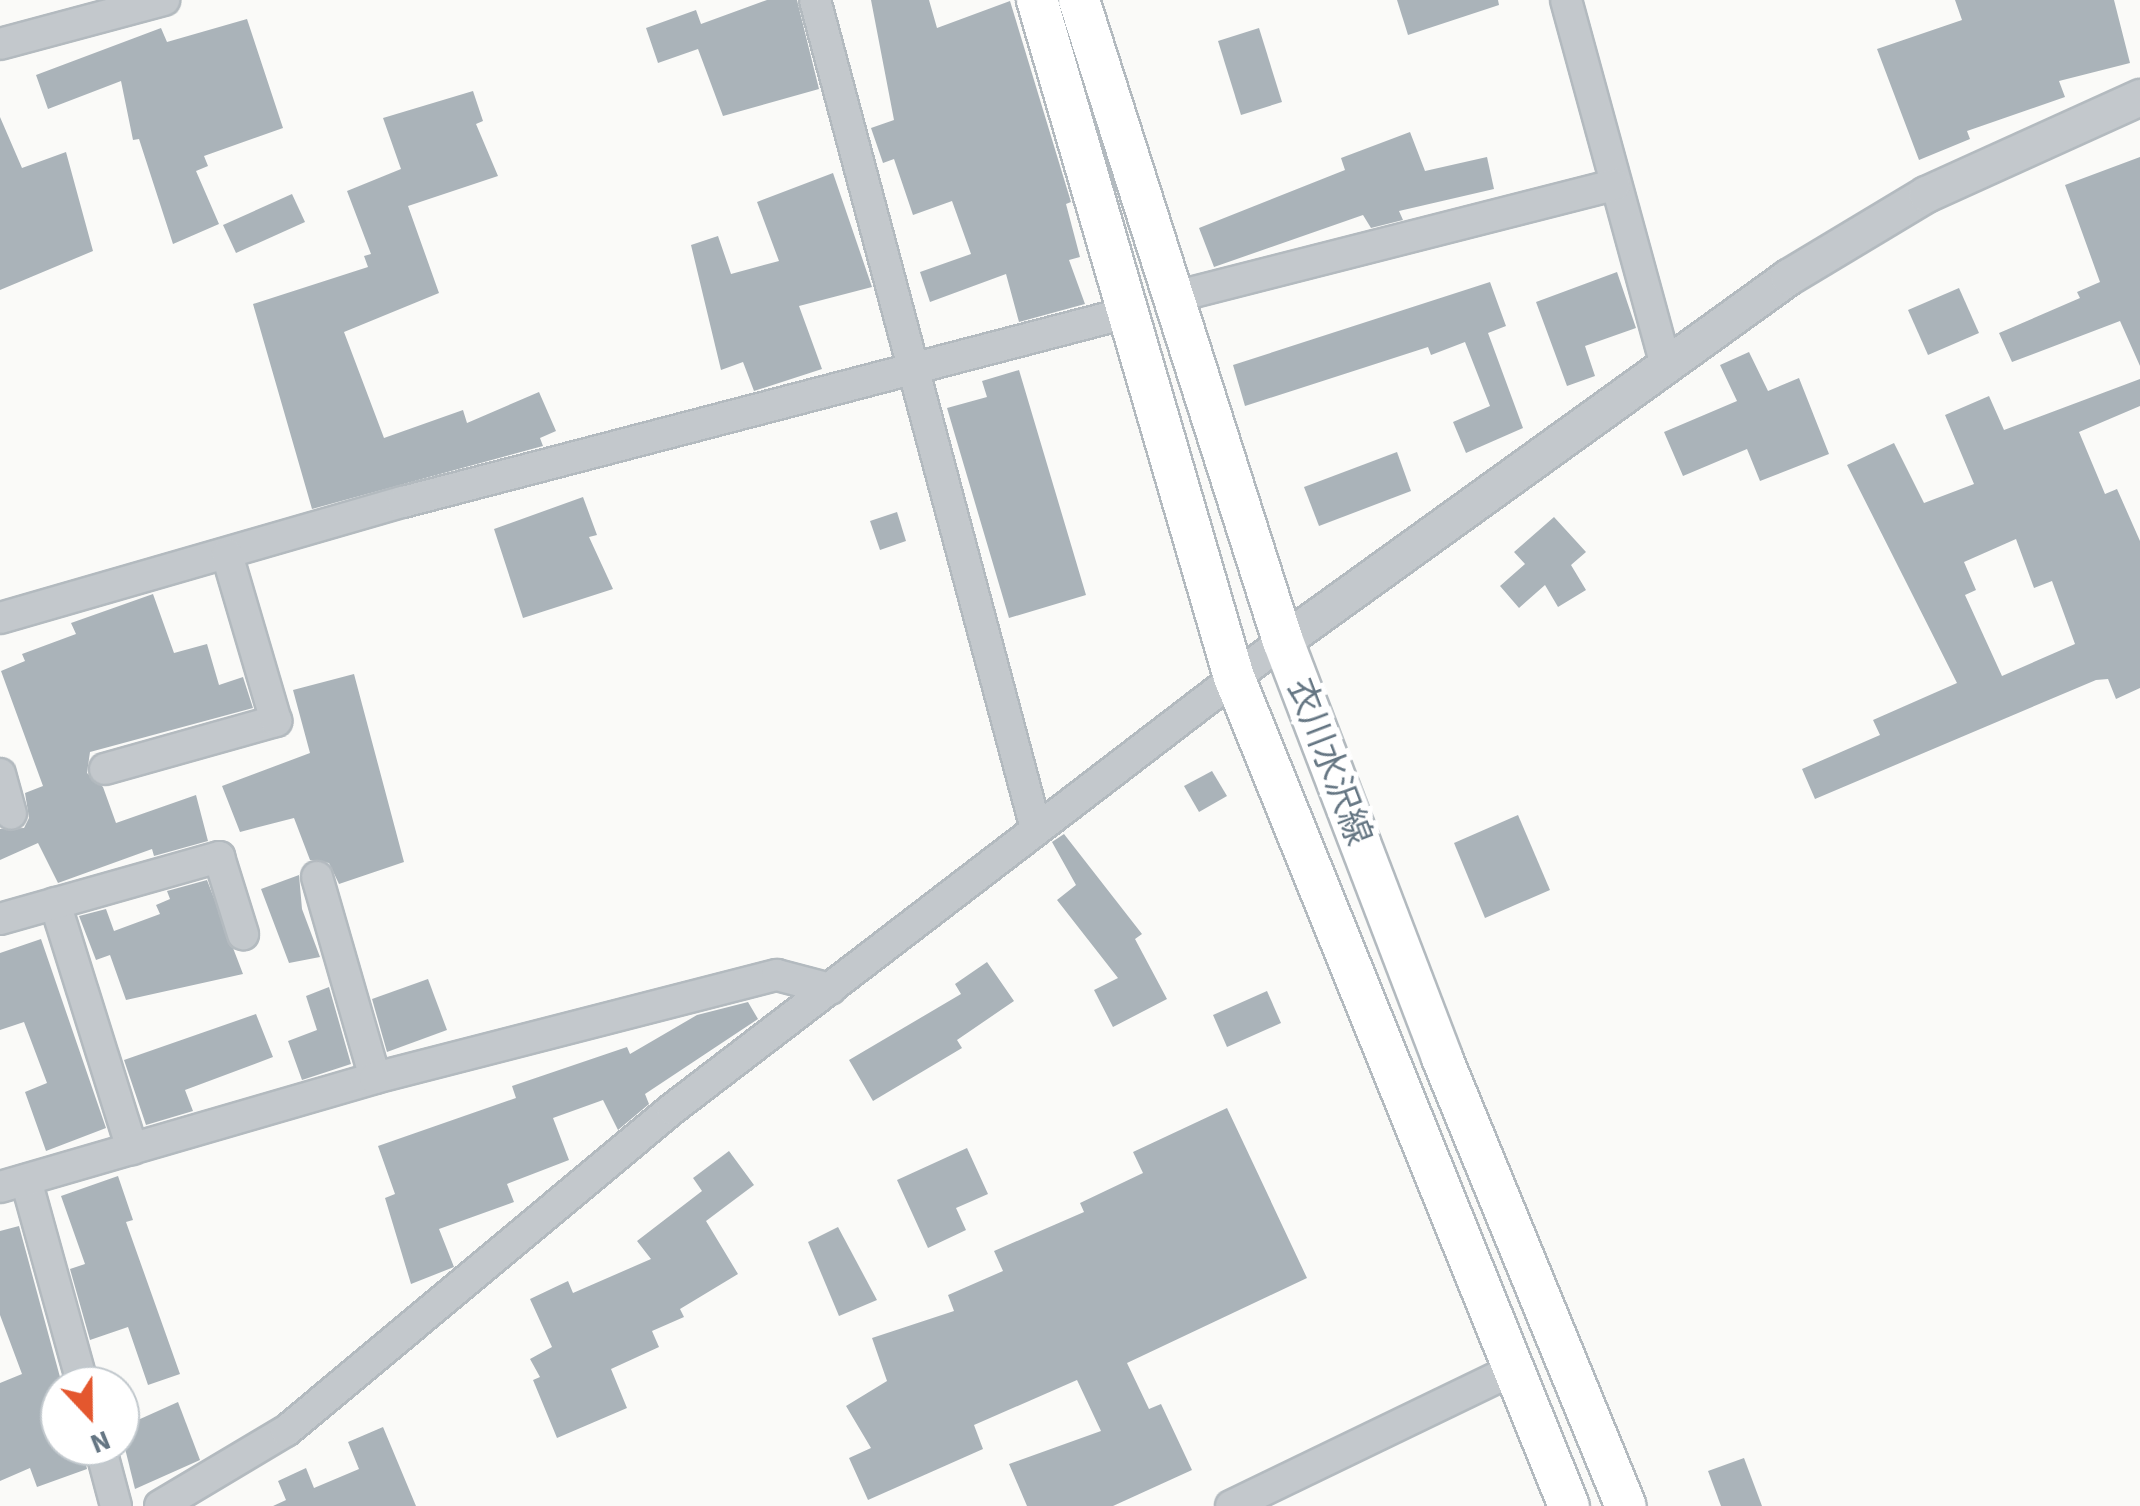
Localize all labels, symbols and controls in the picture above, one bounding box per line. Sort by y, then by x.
street label: 衣川水沢線 [1278,673,1380,851]
north arrow [40,1366,140,1466]
text: N [84,1420,117,1464]

